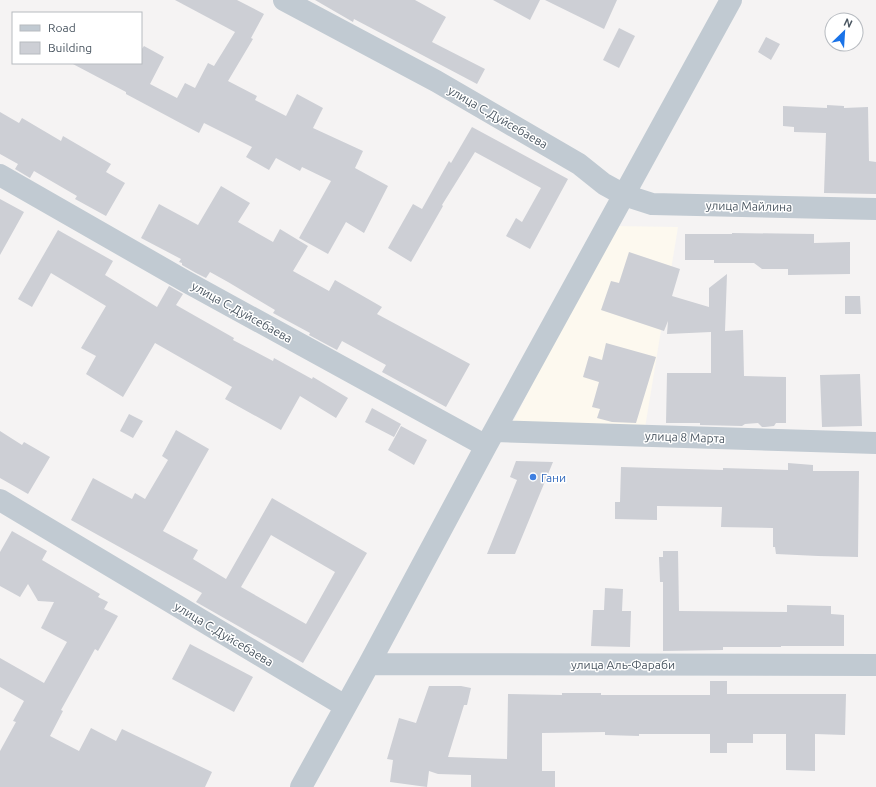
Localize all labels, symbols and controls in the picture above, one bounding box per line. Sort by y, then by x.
legend [12,12,142,64]
north arrow [824,12,864,52]
text: N [842,16,854,30]
text: Road [48,21,76,34]
text: Building [48,41,92,54]
street label: улица С.Дуйсебаева [446,83,550,151]
street label: улица Майлина [706,199,792,213]
street label: улица С.Дуйсебаева [190,279,294,345]
street label: улица 8 Марта [645,429,725,445]
place label: Гани [541,471,566,484]
marker: Гани [528,472,538,482]
street label: улица С.Дуйсебаева [172,599,276,669]
street label: улица Аль-Фараби [571,658,675,671]

